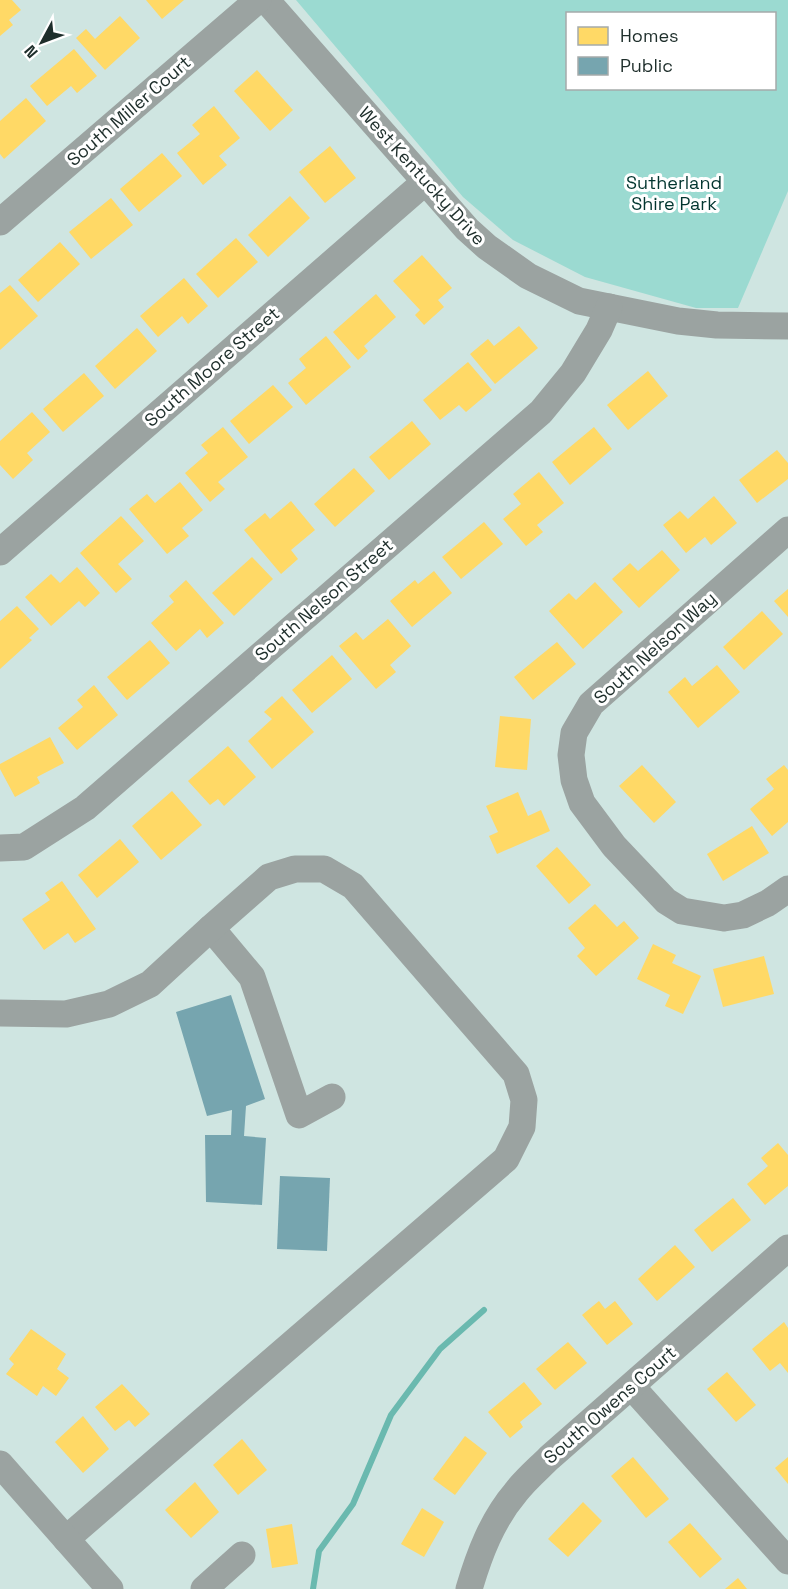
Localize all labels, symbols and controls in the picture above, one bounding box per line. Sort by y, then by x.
north arrow [12,12,72,72]
legend [566,12,776,90]
text: Homes [620,24,679,47]
text: N [20,41,43,62]
street label: South Miller Court [62,51,195,171]
text: Public [620,54,673,77]
street label: West Kentucky Drive [354,101,491,250]
park label: Sutherland Shire Park [626,171,722,215]
street label: South Moore Street [139,302,284,432]
street label: South Nelson Street [250,533,397,666]
street label: South Nelson Way [589,587,721,709]
street label: South Owens Court [539,1341,681,1468]

